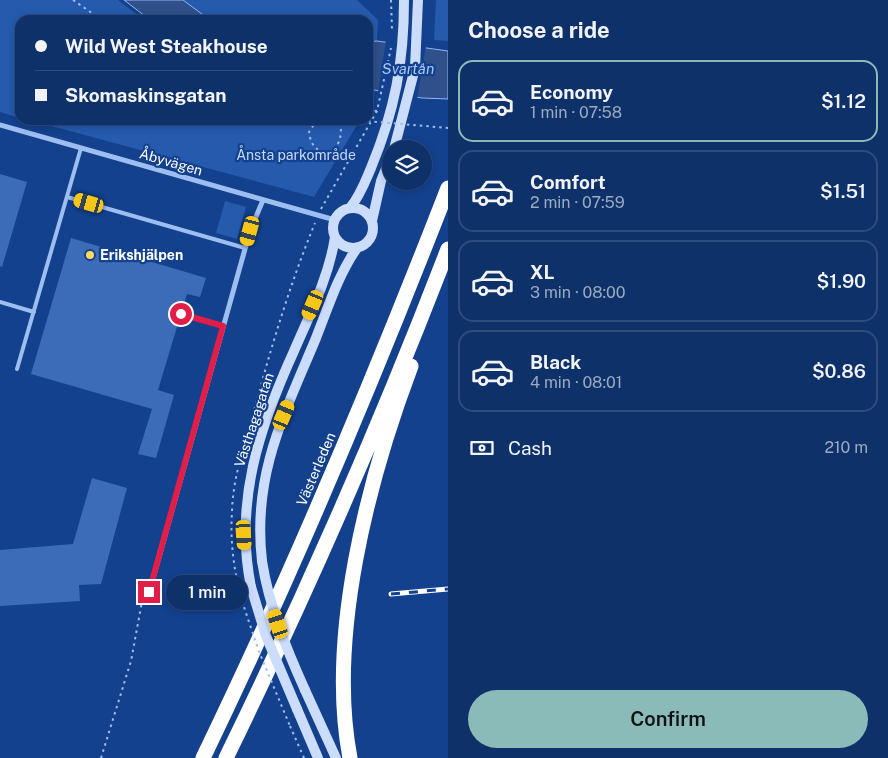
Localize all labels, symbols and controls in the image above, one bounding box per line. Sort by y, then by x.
text: Choose a ride [468,17,610,43]
text: Wild West Steakhouse [65,35,268,57]
water label: Svartån [382,60,434,77]
icon: car [470,79,515,124]
text: Economy [530,81,613,103]
text: Skomaskinsgatan [65,84,226,106]
text: $1.12 [821,90,866,112]
text: 1 min · 07:58 [530,103,622,122]
map controls [382,140,432,190]
button: layers [382,140,432,190]
street label: Åbyvägen [138,143,205,179]
park label: Ånsta parkområde [236,145,356,163]
icon: car [470,169,515,214]
text: Comfort [530,171,606,193]
text: $1.51 [820,180,866,202]
car [72,192,105,214]
text: 2 min · 07:59 [530,193,625,212]
car [238,215,261,247]
place label: Erikshjälpen [100,247,183,263]
marker: Erikshjälpen [84,249,96,261]
icon: car [470,259,515,304]
text: XL [530,261,555,283]
text: $1.90 [816,270,866,292]
text: 3 min · 08:00 [530,283,626,302]
car [300,288,325,322]
route start [170,303,192,325]
icon: car [470,349,515,394]
text: Black [530,351,581,373]
text: $0.86 [812,360,866,382]
street label: Västhagagatan [231,371,277,469]
text: 4 min · 08:01 [530,373,622,392]
car [271,398,296,432]
street label: Västerleden [293,430,339,508]
icon: cash [468,434,496,462]
text: Cash [508,437,552,459]
text: 210 m [824,438,868,457]
car [235,520,252,550]
callout: 1 min [166,574,249,610]
route end [138,581,160,603]
text: 1 min [188,583,226,602]
car [266,607,289,641]
button: Confirm [468,690,868,748]

